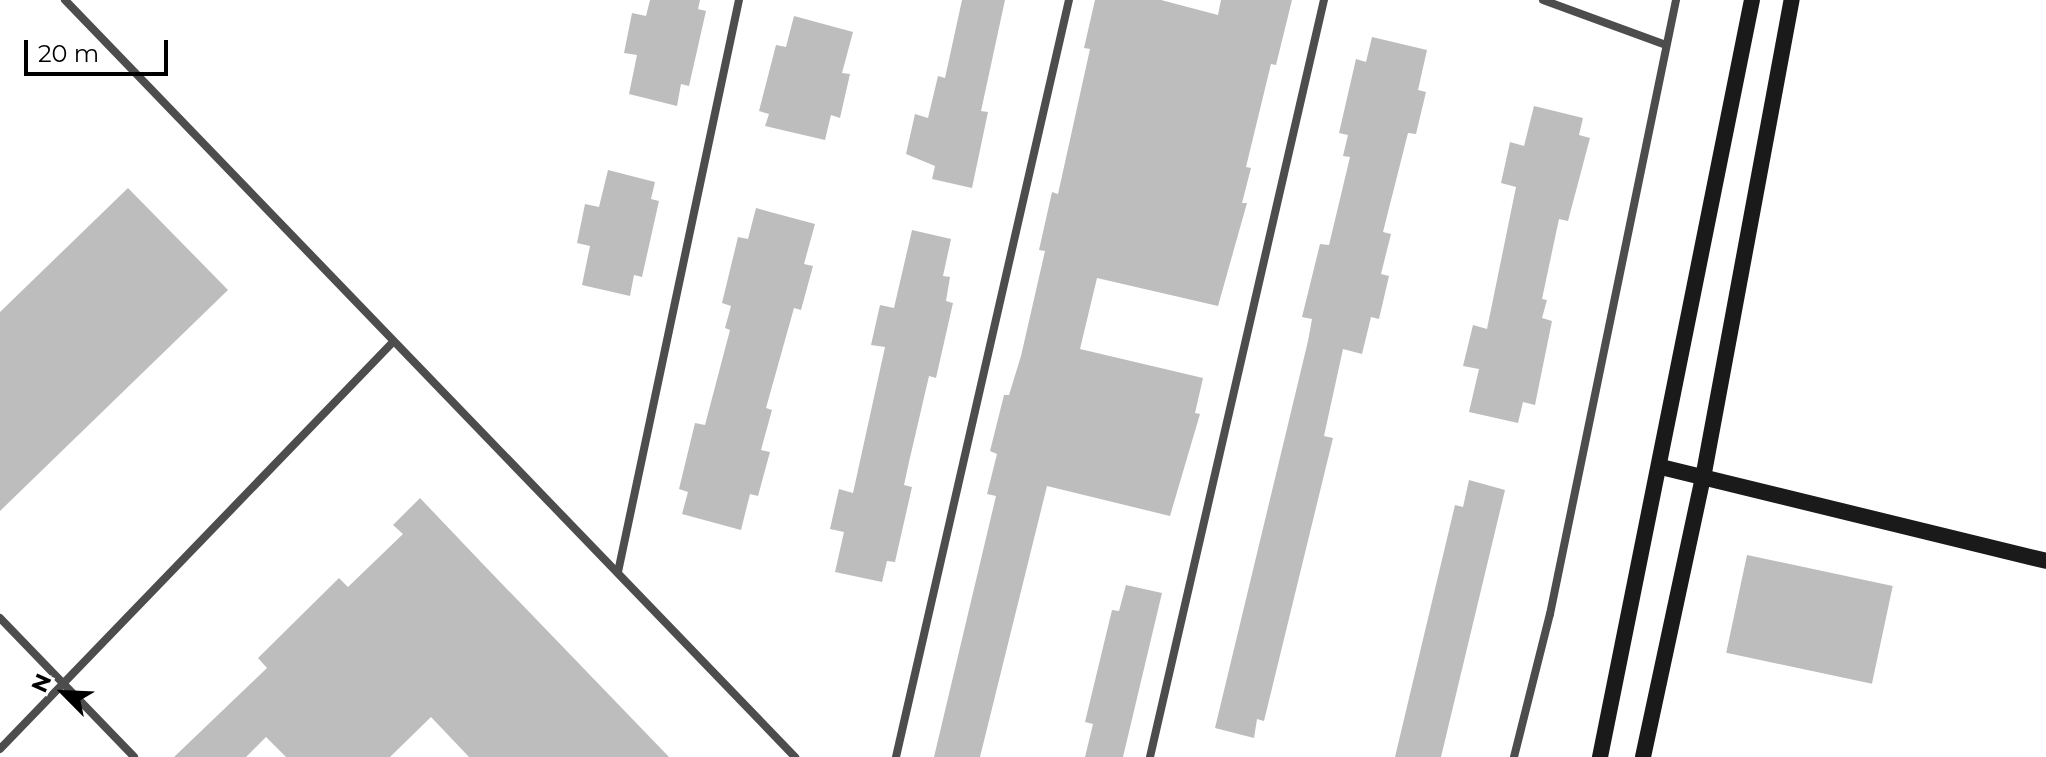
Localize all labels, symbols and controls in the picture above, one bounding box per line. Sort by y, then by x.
scale bar [28,24,172,74]
text: 20 m [38,39,99,68]
north arrow [24,653,104,733]
text: N [26,669,58,697]

